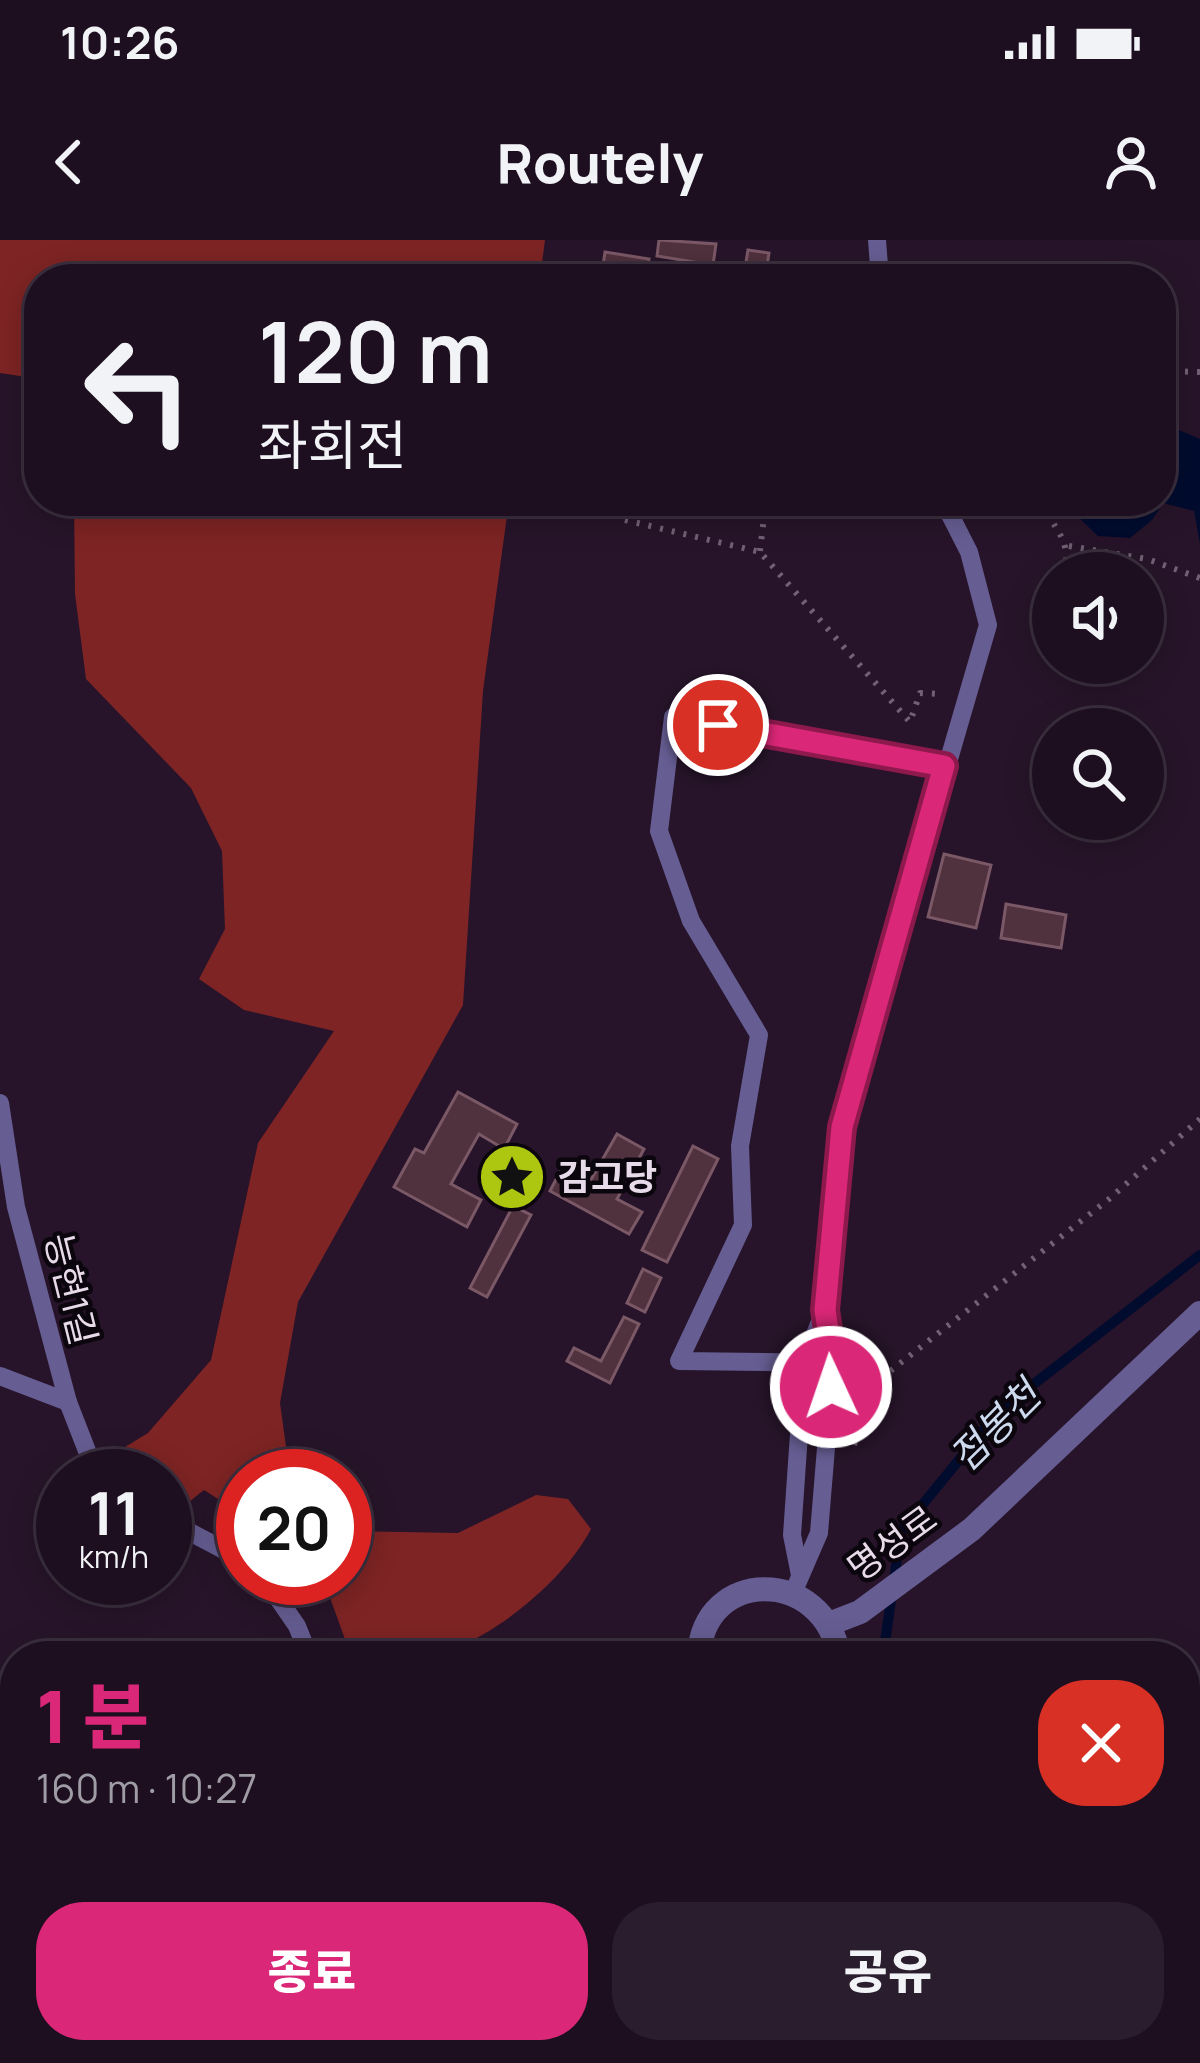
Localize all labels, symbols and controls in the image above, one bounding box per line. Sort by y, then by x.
text: 10:26 [60,11,180,73]
text: Routely [497,125,703,199]
icon: back [36,129,102,195]
icon: person [1098,129,1164,195]
text: 120 m [258,293,492,408]
icon: left [60,312,216,468]
text: 좌회전 [258,407,407,481]
map controls [1032,552,1164,840]
button: sound [1032,552,1164,684]
pin [667,674,769,776]
icon: arrive [685,692,751,758]
button: search [1032,708,1164,840]
place icon: 감고당 [477,1142,547,1212]
place label: 감고당 [558,1152,657,1201]
street label: 능현1길 [34,1228,109,1350]
position arrow [768,1324,894,1450]
water label: 점봉천 [937,1365,1054,1482]
speed limit sign: 20 [216,1449,372,1605]
text: 11 [88,1471,140,1553]
street label: 명성로 [837,1494,946,1592]
text: km/h [79,1536,149,1577]
text: 1 분 [36,1666,149,1765]
button: close [1038,1680,1164,1806]
text: 160 m · 10:27 [36,1761,257,1815]
button: 종료 [36,1902,588,2040]
button: 공유 [612,1902,1164,2040]

